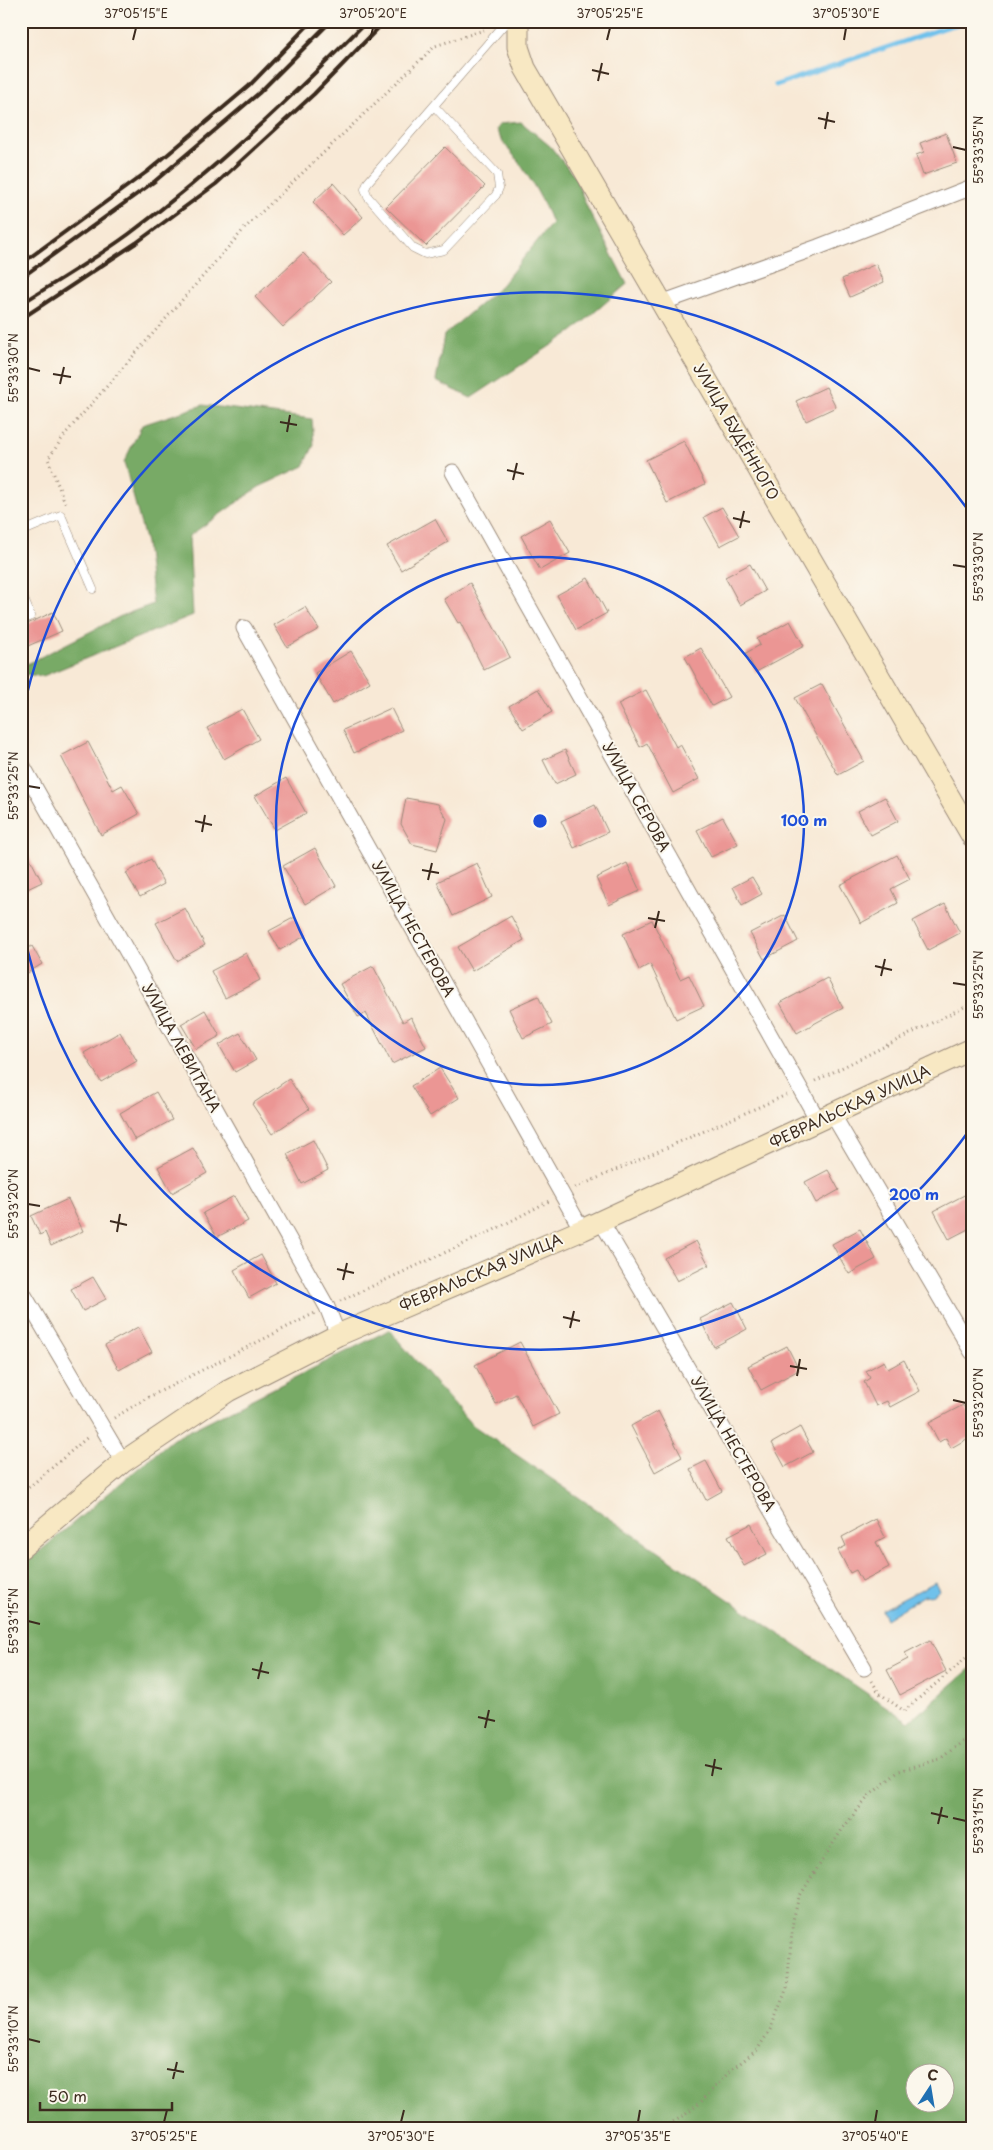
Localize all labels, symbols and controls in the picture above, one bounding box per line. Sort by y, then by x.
text: 37°05'15"E [104,4,168,22]
text: 37°05'20"E [339,4,407,22]
text: 37°05'25"E [577,4,643,22]
text: 37°05'30"E [812,4,880,22]
text: 55°33'35"N [969,116,987,184]
text: 55°33'30"N [4,333,22,403]
street label: УЛИЦА БУДЁННОГО [689,359,786,504]
text: 55°33'30"N [969,532,987,602]
street label: УЛИЦА СЕРОВА [598,737,677,855]
text: 55°33'25"N [4,751,22,821]
text: 100 m [781,808,827,831]
centre of rings [531,812,549,830]
street label: УЛИЦА НЕСТЕРОВА [367,856,462,1001]
text: 55°33'25"N [969,950,987,1020]
street label: УЛИЦА ЛЕВИТАНА [137,978,227,1116]
street label: ФЕВРАЛЬСКАЯ УЛИЦА [765,1058,934,1153]
text: 55°33'20"N [4,1169,22,1239]
text: 200 m [889,1182,939,1205]
street label: ФЕВРАЛЬСКАЯ УЛИЦА [395,1227,566,1316]
text: 55°33'20"N [969,1368,987,1438]
street label: УЛИЦА НЕСТЕРОВА [686,1371,783,1515]
text: 55°33'15"N [4,1588,22,1654]
text: 55°33'15"N [969,1788,987,1854]
text: 55°33'10"N [4,2005,22,2073]
north arrow [906,2062,956,2112]
text: С [925,2063,940,2086]
scale bar [40,2080,172,2112]
text: 50 m [48,2084,87,2107]
text: 37°05'25"E [131,2127,197,2145]
text: 37°05'30"E [367,2127,435,2145]
text: 37°05'35"E [605,2127,671,2145]
text: 37°05'40"E [841,2127,909,2145]

